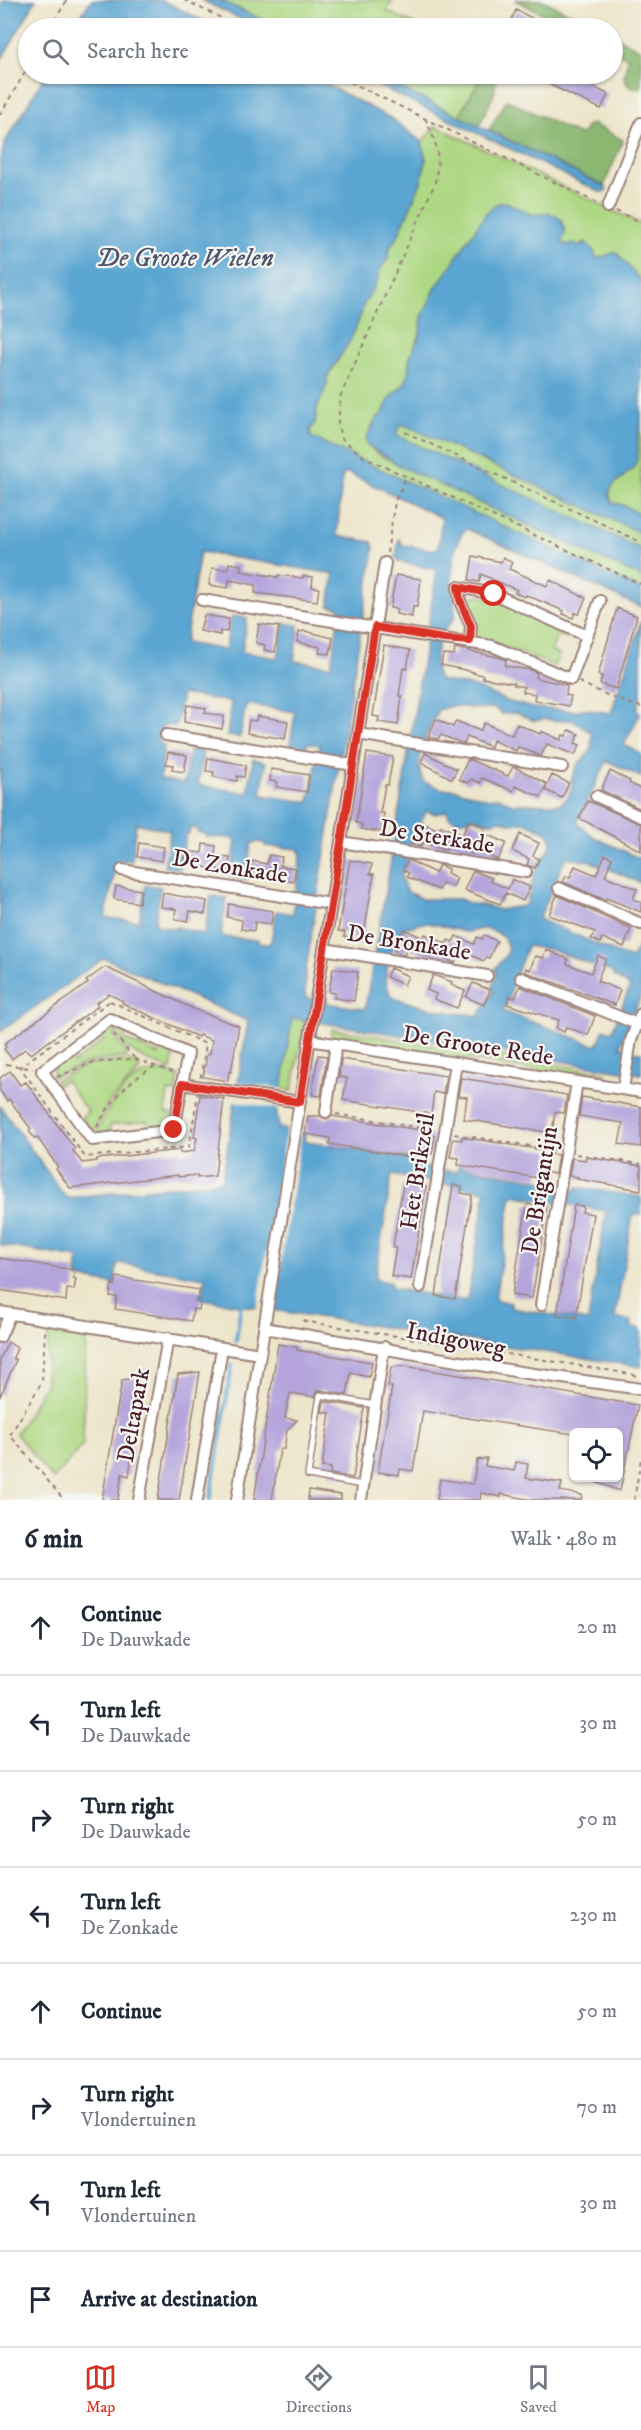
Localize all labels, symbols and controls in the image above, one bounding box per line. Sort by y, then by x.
search box [18,18,623,84]
icon: search [39,35,72,68]
text: Search here [87,38,189,65]
water label: De Groote Wielen [96,242,274,275]
route start [480,580,506,606]
street label: De Sterkade [377,813,497,861]
street label: De Zonkade [170,843,290,891]
street label: De Bronkade [345,918,473,968]
street label: De Groote Rede [400,1019,556,1073]
street label: Het Brikzeil [394,1110,442,1232]
route end [160,1116,186,1142]
street label: De Brigantijn [515,1123,565,1257]
street label: Indigoweg [403,1316,508,1364]
street label: Deltapark [111,1365,157,1465]
map controls [569,1428,623,1482]
button: locate [569,1428,623,1482]
text: 6 min [24,1523,83,1556]
text: Walk · 480 m [510,1527,617,1552]
text: Continue [81,1601,162,1628]
icon: ahead [24,1611,57,1644]
text: 20 m [577,1615,617,1640]
text: De Dauwkade [81,1628,191,1653]
text: Turn left [81,1697,161,1724]
icon: left [24,1707,57,1740]
text: 30 m [579,1711,617,1736]
text: De Dauwkade [81,1724,191,1749]
text: Turn right [81,1793,174,1820]
icon: right [24,1803,57,1836]
text: 50 m [577,1807,617,1832]
text: De Dauwkade [81,1820,191,1845]
text: Turn left [81,1889,161,1916]
icon: left [24,1899,57,1932]
text: 230 m [570,1903,617,1928]
text: De Zonkade [81,1916,178,1941]
icon: ahead [24,1995,57,2028]
text: Continue [81,1998,162,2025]
text: 50 m [577,1999,617,2024]
text: Turn right [81,2081,174,2108]
icon: right [24,2091,57,2124]
text: 70 m [576,2095,617,2120]
text: Vlondertuinen [81,2108,196,2133]
text: Turn left [81,2177,161,2204]
icon: left [24,2187,57,2220]
text: 30 m [579,2191,617,2216]
text: Vlondertuinen [81,2204,196,2229]
icon: arrive [24,2283,57,2316]
text: Arrive at destination [81,2286,258,2313]
tab: Map [84,2361,117,2417]
tab: Directions [285,2361,352,2417]
tab: Saved [520,2361,557,2417]

